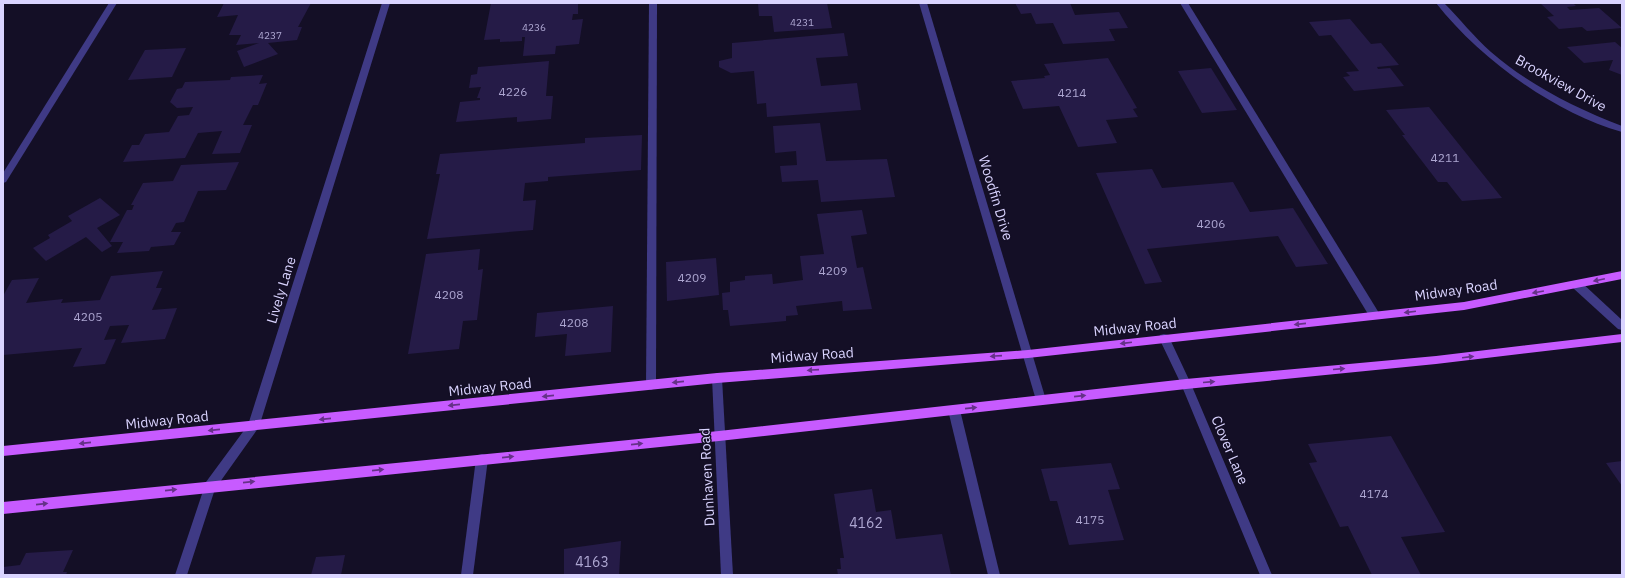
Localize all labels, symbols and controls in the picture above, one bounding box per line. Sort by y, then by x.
house number: 4231 [790,16,814,29]
house number: 4236 [522,21,546,34]
house number: 4237 [258,29,282,42]
street label: Brookview Drive [1512,50,1610,116]
house number: 4226 [499,84,527,99]
house number: 4214 [1058,85,1086,100]
house number: 4211 [1431,150,1459,165]
street label: Woodfin Drive [975,153,1018,243]
house number: 4206 [1197,216,1225,231]
street label: Lively Lane [262,254,300,326]
house number: 4209 [819,263,847,278]
house number: 4209 [678,270,706,285]
street label: Midway Road [1413,275,1499,305]
one-way arrow [1593,278,1605,284]
house number: 4208 [435,287,463,302]
one-way arrow [1532,289,1544,295]
house number: 4205 [74,309,102,324]
one-way arrow [1404,309,1416,315]
street label: Midway Road [1093,314,1177,340]
house number: 4208 [560,315,588,330]
one-way arrow [1294,321,1306,328]
one-way arrow [1120,340,1132,346]
street label: Midway Road [770,343,854,367]
one-way arrow [990,353,1002,360]
one-way arrow [1462,353,1474,360]
one-way arrow [1333,366,1345,373]
one-way arrow [807,367,819,374]
street label: Midway Road [448,374,532,400]
one-way arrow [1203,378,1215,385]
one-way arrow [672,379,684,385]
one-way arrow [542,392,554,399]
one-way arrow [1074,393,1086,399]
one-way arrow [448,402,460,409]
one-way arrow [965,405,977,411]
street label: Midway Road [125,407,209,433]
street label: Clover Lane [1207,413,1253,488]
one-way arrow [319,416,331,422]
one-way arrow [208,427,220,434]
street label: Dunhaven Road [695,427,719,527]
one-way arrow [79,440,91,446]
one-way arrow [631,441,643,447]
one-way arrow [502,454,514,460]
one-way arrow [372,466,384,473]
one-way arrow [243,479,255,486]
house number: 4174 [1360,486,1388,501]
one-way arrow [165,487,177,493]
one-way arrow [36,500,48,507]
house number: 4175 [1076,512,1104,527]
house number: 4162 [849,514,883,532]
house number: 4163 [575,553,609,571]

